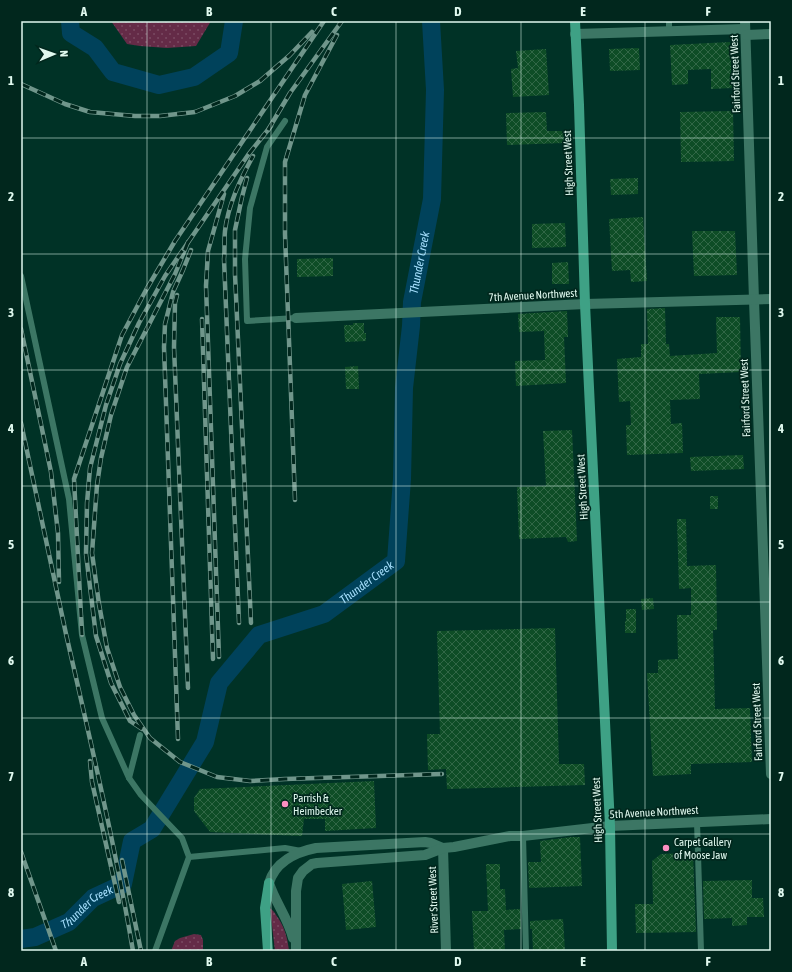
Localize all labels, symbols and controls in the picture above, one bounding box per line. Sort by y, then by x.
text: A [80,4,88,19]
text: B [206,4,213,19]
text: C [331,4,337,19]
text: D [454,4,462,19]
text: E [580,4,586,19]
text: F [705,4,711,19]
north arrow [34,34,74,74]
street label: Fairford Street West [728,35,742,113]
text: N [58,50,70,57]
text: 1 [8,73,14,88]
text: 1 [778,73,784,88]
street label: High Street West [561,130,575,196]
text: 2 [8,189,14,204]
text: 2 [778,189,784,204]
water label: Thunder Creek [407,230,433,295]
street label: 7th Avenue Northwest [488,287,578,303]
text: 3 [8,305,14,320]
text: 3 [778,305,784,320]
street label: Fairford Street West [738,359,752,437]
text: 4 [7,421,14,436]
text: 4 [777,421,784,436]
street label: High Street West [574,454,590,520]
text: 5 [8,537,14,552]
text: 5 [778,537,784,552]
water label: Thunder Creek [337,558,397,607]
text: 6 [8,653,14,668]
text: 6 [778,653,784,668]
street label: Fairford Street West [750,683,764,761]
text: 7 [8,769,14,784]
text: 7 [778,769,784,784]
street label: High Street West [590,777,604,843]
place label: Parrish & Heimbecker [293,792,343,817]
marker: Parrish & Heimbecker [280,799,290,809]
street label: 5th Avenue Northwest [609,804,699,820]
place label: Carpet Gallery of Moose Jaw [674,836,732,861]
marker: Carpet Gallery of Moose Jaw [661,843,671,853]
street label: River Street West [426,866,440,934]
water label: Thunder Creek [59,882,116,932]
text: 8 [8,885,14,900]
text: 8 [778,885,784,900]
text: A [80,954,88,969]
text: B [206,954,213,969]
text: C [331,954,337,969]
text: D [454,954,462,969]
text: E [580,954,586,969]
text: F [705,954,711,969]

